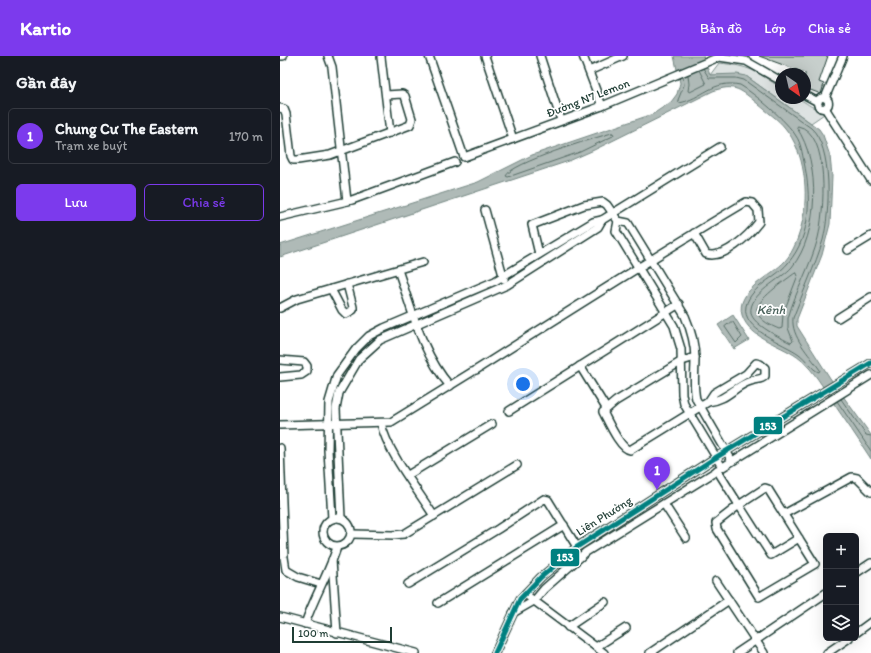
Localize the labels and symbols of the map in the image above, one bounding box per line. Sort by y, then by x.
north arrow [775,68,811,104]
street label: Đường N7 Lemon [544,75,632,120]
water label: Kênh [757,302,786,317]
your location [513,374,533,394]
line badge: 153 [753,416,783,435]
text: 153 [760,420,776,433]
pin: 1 [644,457,670,490]
street label: Liên Phường [573,493,635,539]
line badge: 153 [550,548,580,567]
text: 153 [557,551,573,564]
scale bar [292,625,392,644]

